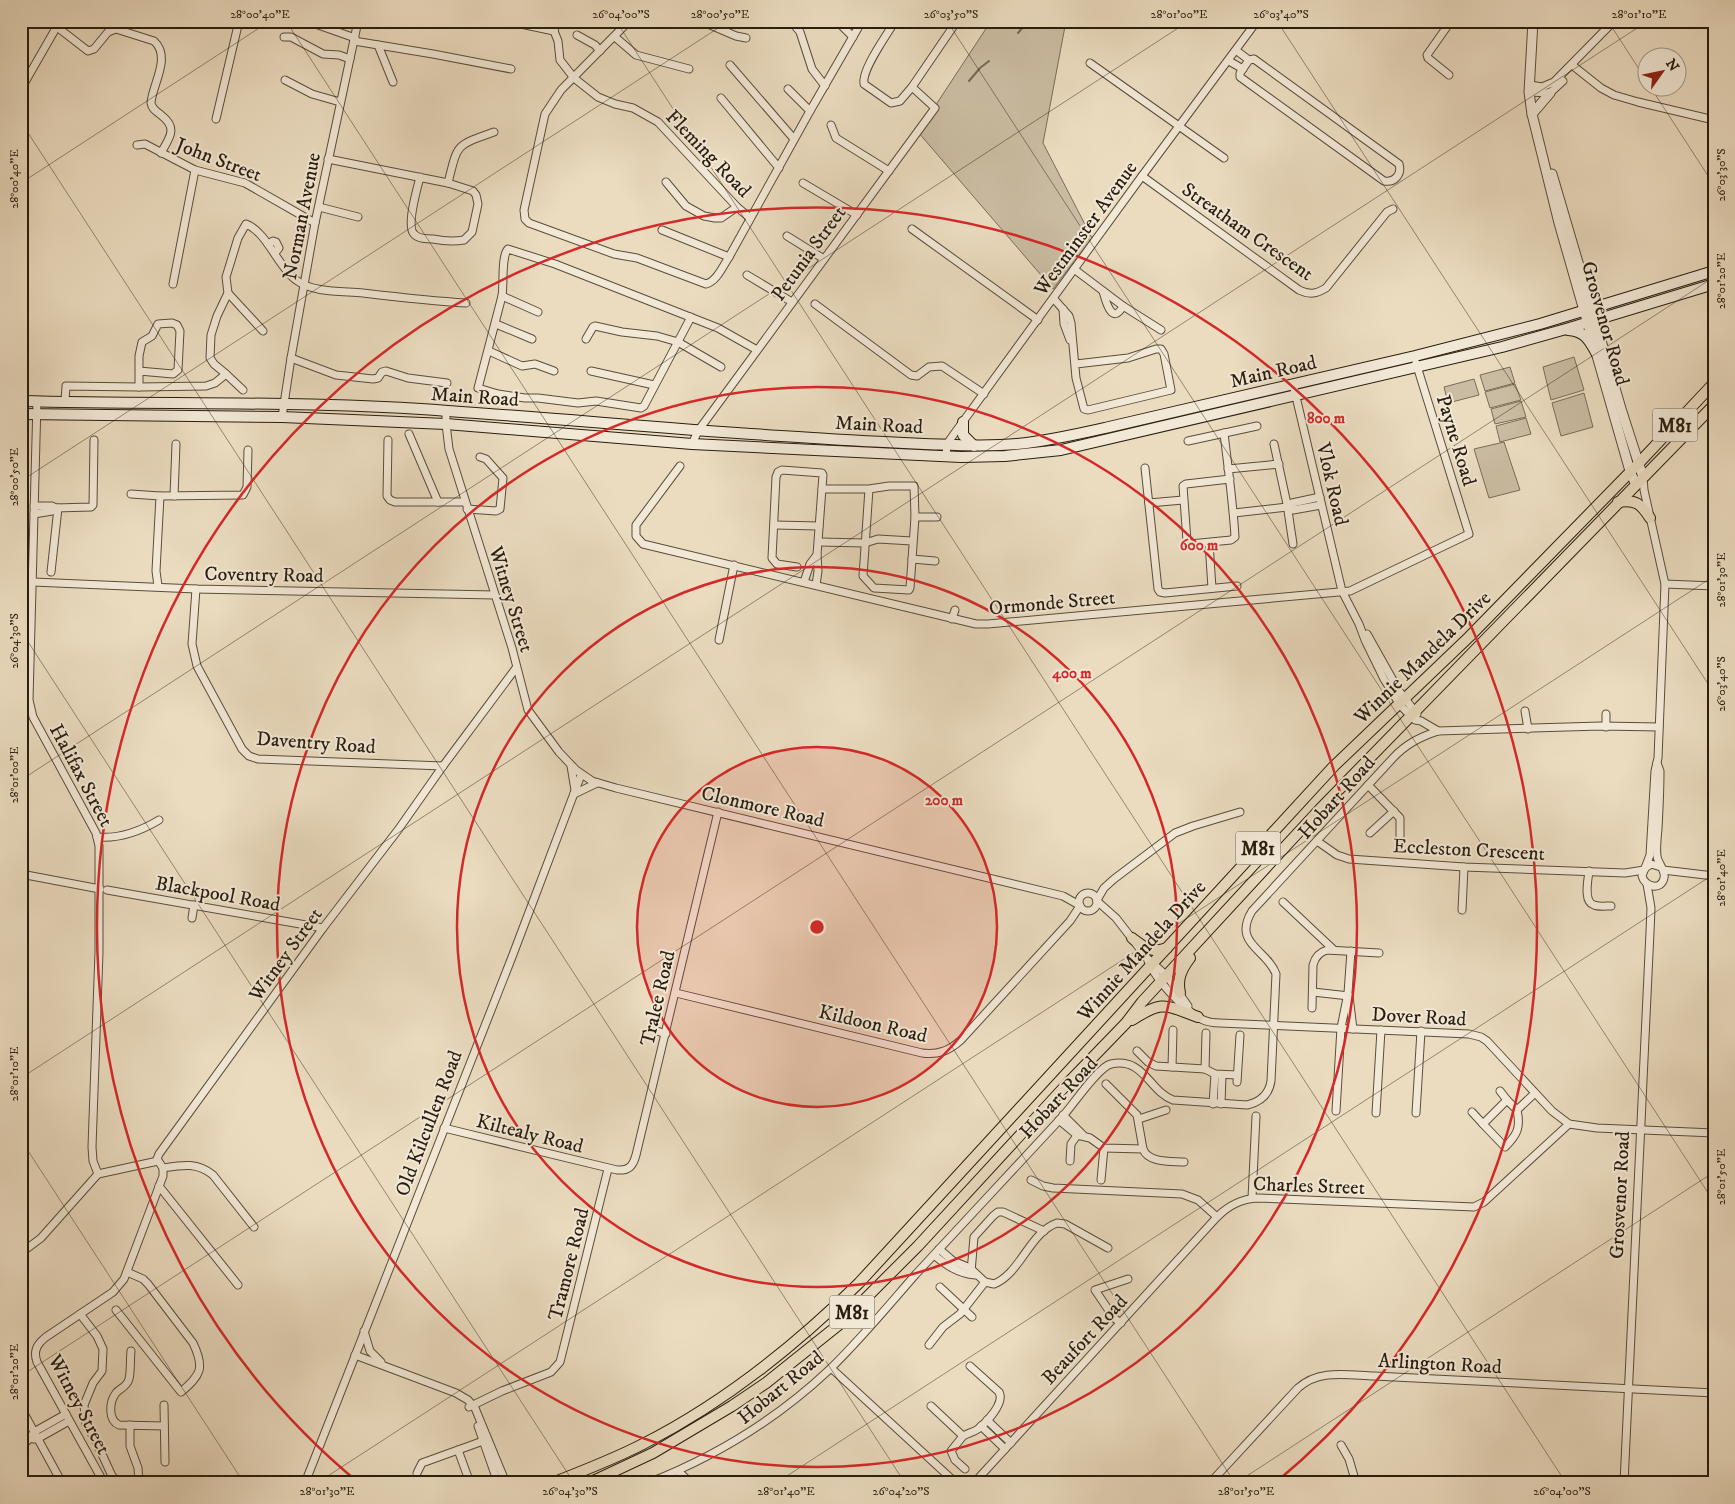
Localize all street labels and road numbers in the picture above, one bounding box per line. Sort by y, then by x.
street label: Fleming Road [660,105,756,203]
street label: John Street [170,132,265,188]
street label: Norman Avenue [278,151,327,282]
street label: Westminster Avenue [1028,157,1143,302]
street label: Streatham Crescent [1176,178,1318,287]
street label: Petunia Street [766,201,852,306]
street label: Grosvenor Road [1575,258,1634,388]
street label: Main Road [1228,350,1319,395]
street label: Main Road [430,382,520,413]
street label: Payne Road [1430,392,1481,489]
road number: M81 [1652,408,1698,442]
street label: Main Road [834,411,924,440]
street label: Vlok Road [1310,440,1353,528]
street label: Witney Street [482,542,539,655]
street label: Coventry Road [204,562,324,589]
street label: Ormonde Street [988,586,1116,621]
street label: Winnie Mandela Drive [1349,586,1497,731]
street label: Halifax Street [43,720,118,831]
street label: Daventry Road [255,727,377,760]
street label: Hobart Road [1293,751,1381,845]
street label: Clonmore Road [699,781,827,834]
road number: M81 [1236,831,1280,864]
street label: Eccleston Crescent [1392,834,1546,867]
street label: Blackpool Road [153,871,282,918]
street label: Winnie Mandela Drive [1072,875,1212,1027]
street label: Witney Street [243,903,329,1007]
street label: Tralee Road [635,948,682,1049]
street label: Kildoon Road [816,1000,929,1049]
street label: Dover Road [1371,1003,1467,1032]
street label: Old Kilcullen Road [390,1047,469,1200]
street label: Hobart Road [1015,1052,1104,1144]
street label: Kiltealy Road [474,1109,586,1160]
street label: Grosvenor Road [1605,1130,1636,1260]
street label: Charles Street [1252,1172,1365,1201]
street label: Tramore Road [543,1205,596,1323]
street label: Beaufort Road [1037,1290,1133,1390]
road number: M81 [830,1295,874,1328]
street label: Hobart Road [733,1346,829,1430]
street label: Arlington Road [1378,1349,1502,1380]
street label: Witney Street [41,1350,115,1459]

